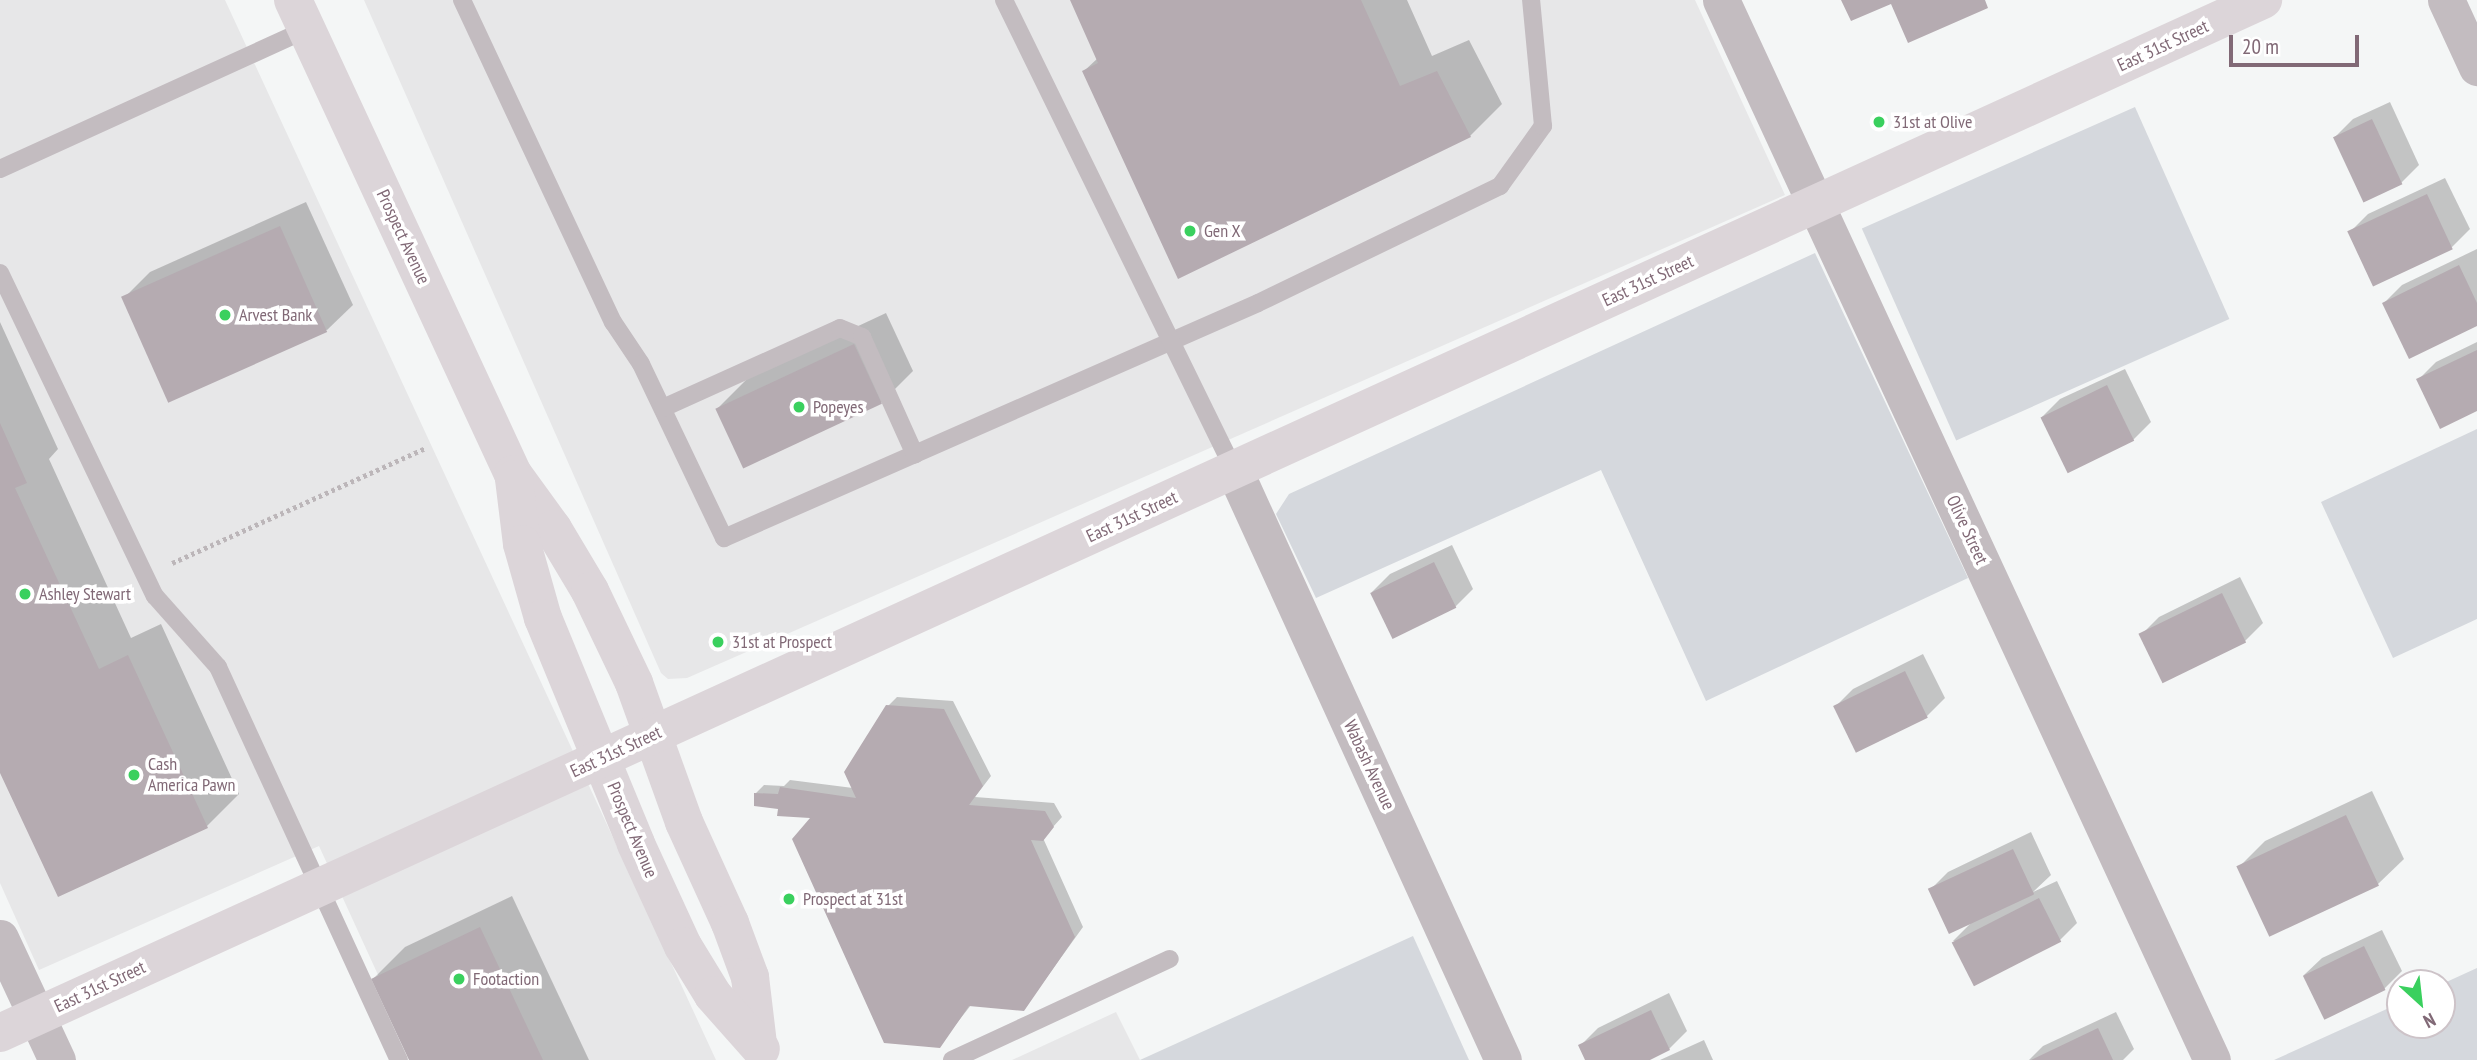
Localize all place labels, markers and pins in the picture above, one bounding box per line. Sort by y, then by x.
place label: 31st at Olive [1893,111,1972,133]
marker: 31st at Olive [1871,114,1887,130]
place label: Gen X [1204,220,1241,242]
marker: Gen X [1182,223,1198,239]
place label: Arvest Bank [239,304,312,326]
marker: Arvest Bank [217,307,233,323]
place label: Popeyes [813,396,864,418]
marker: Popeyes [791,399,807,415]
place label: Ashley Stewart [39,583,131,605]
marker: Ashley Stewart [17,586,33,602]
place label: 31st at Prospect [732,631,832,653]
marker: 31st at Prospect [710,634,726,650]
place label: Cash America Pawn [148,754,235,796]
marker: Cash America Pawn [126,767,142,783]
place label: Prospect at 31st [803,888,903,910]
marker: Prospect at 31st [781,891,797,907]
place label: Footaction [473,968,539,990]
marker: Footaction [451,971,467,987]

